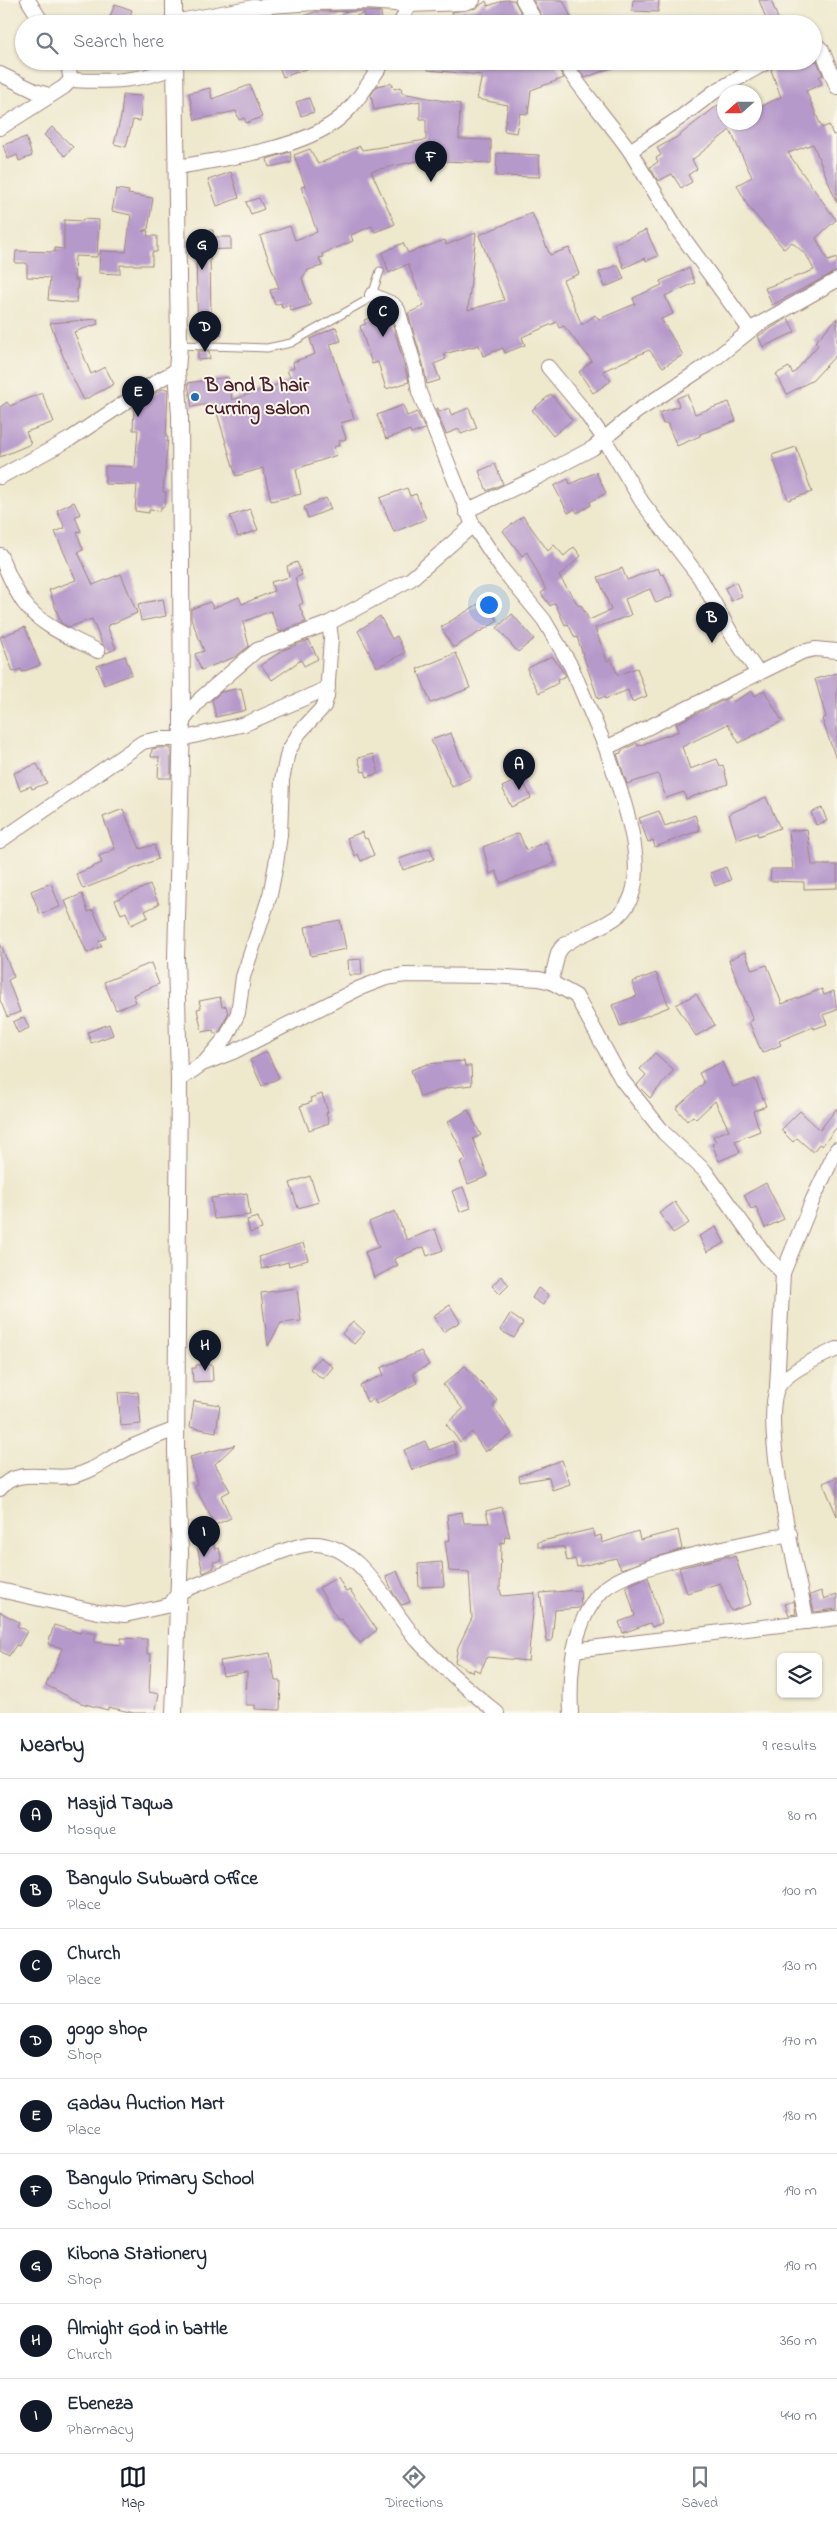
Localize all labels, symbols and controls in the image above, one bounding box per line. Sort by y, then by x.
search box [15,15,822,70]
icon: search [33,29,61,57]
text: Search here [73,29,164,56]
north arrow [717,85,762,130]
pin: F [415,141,447,182]
pin: G [186,229,218,270]
pin: C [367,296,399,337]
pin: D [189,311,221,352]
place label: B and B hair curring salon [204,372,310,425]
pin: E [122,376,154,417]
marker: B and B hair curring salon [189,391,201,403]
your location [476,592,502,618]
pin: B [696,602,728,643]
pin: A [503,749,535,790]
pin: H [189,1330,221,1371]
pin: I [188,1516,220,1557]
map controls [777,1653,822,1698]
button: layers [777,1653,822,1698]
text: Nearby [20,1731,84,1761]
text: 9 results [763,1734,817,1758]
text: Masjid Taqwa [67,1791,173,1818]
text: A [31,1804,41,1828]
text: 80 m [788,1804,817,1828]
text: Mosque [67,1818,116,1842]
text: Bangulo Subward Office [67,1866,258,1893]
text: B [31,1879,41,1903]
text: 100 m [782,1879,817,1903]
text: Place [67,1893,101,1917]
text: Church [67,1941,121,1968]
text: C [32,1954,40,1978]
text: 130 m [782,1954,817,1978]
text: Place [67,1968,101,1992]
text: gogo shop [67,2016,148,2043]
text: D [30,2029,42,2053]
text: 170 m [782,2029,817,2053]
text: Shop [67,2043,102,2067]
text: Gadau Auction Mart [67,2091,225,2118]
text: E [31,2104,41,2128]
text: 180 m [783,2104,817,2128]
text: Place [67,2118,101,2142]
text: Bangulo Primary School [67,2166,254,2193]
text: F [31,2179,41,2203]
text: 190 m [784,2179,817,2203]
text: School [67,2193,111,2217]
text: Kibona Stationery [67,2241,207,2268]
text: G [31,2254,41,2278]
text: 190 m [784,2254,817,2278]
text: Shop [67,2268,102,2292]
text: Almight God in battle [67,2316,228,2343]
text: H [31,2329,41,2353]
text: 360 m [780,2329,817,2353]
text: Church [67,2343,112,2367]
text: Ebeneza [67,2391,133,2418]
text: I [34,2404,38,2428]
text: 440 m [780,2404,817,2428]
text: Pharmacy [67,2418,134,2442]
tab: Map [119,2463,147,2514]
tab: Directions [385,2463,443,2514]
tab: Saved [681,2463,718,2514]

